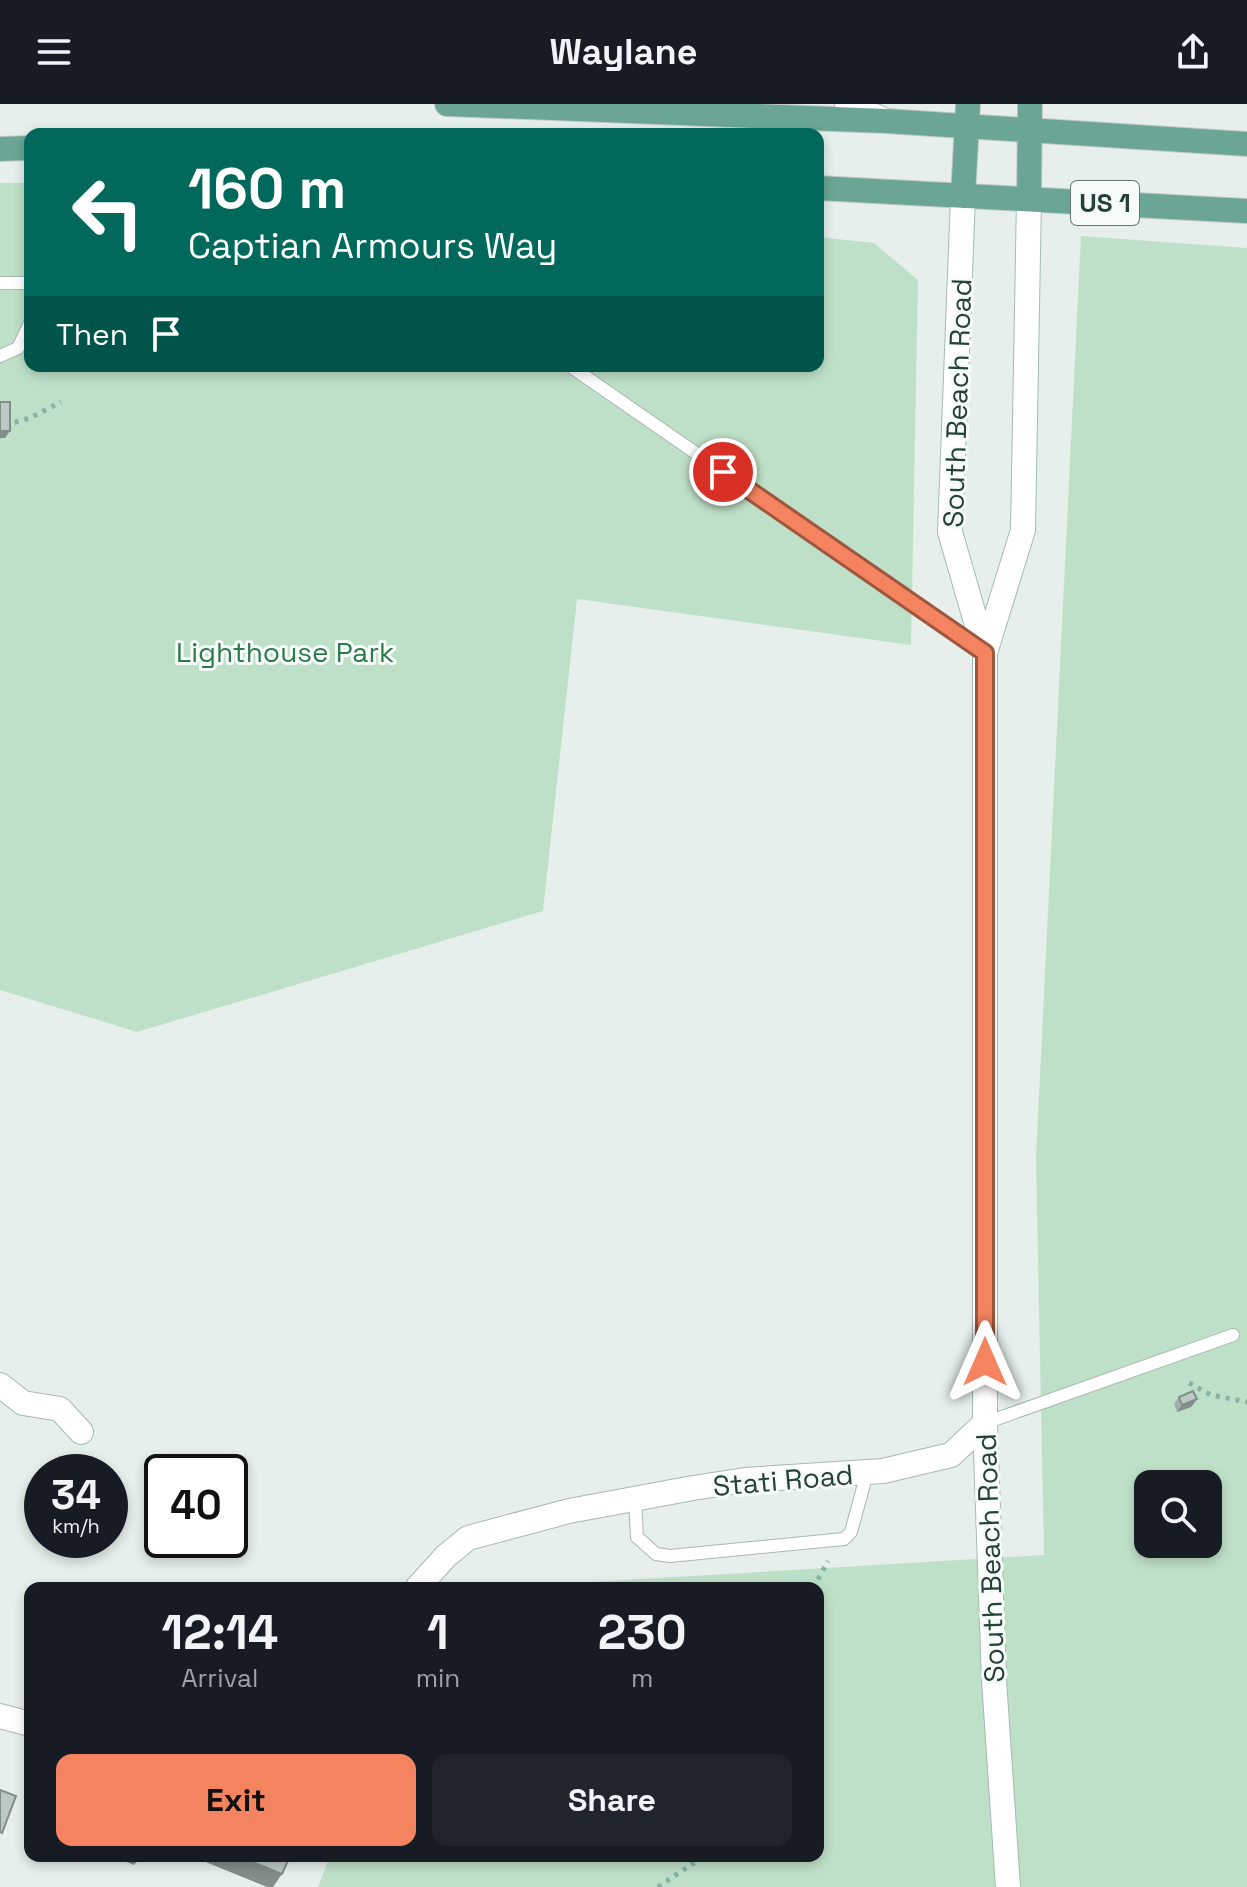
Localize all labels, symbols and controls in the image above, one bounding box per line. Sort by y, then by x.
text: Waylane [550,29,697,75]
icon: menu [32,30,76,74]
icon: share [1171,30,1215,74]
text: 160 m [188,153,346,224]
icon: left [56,160,160,264]
road number: US 1 [1071,181,1139,225]
text: Captian Armours Way [188,223,557,269]
street label: South Beach Road [935,278,979,528]
icon: arrive [144,312,188,356]
text: Then [56,315,128,354]
pin [689,438,757,506]
icon: arrive [701,450,745,494]
park label: Lighthouse Park [176,634,394,670]
position arrow [943,1320,1027,1404]
street label: South Beach Road [968,1433,1012,1683]
speed limit sign: 40 [144,1454,248,1558]
street label: Stati Road [711,1456,855,1504]
text: 34 [51,1470,101,1521]
map controls [1134,1470,1222,1558]
button: search [1134,1470,1222,1558]
text: km/h [52,1513,100,1539]
text: 12:14 [161,1602,278,1663]
text: 1 [427,1602,449,1663]
text: 230 [598,1602,687,1663]
text: Arrival [181,1661,258,1695]
text: min [416,1661,460,1695]
text: m [631,1661,653,1695]
button: Exit [56,1754,416,1846]
button: Share [432,1754,792,1846]

